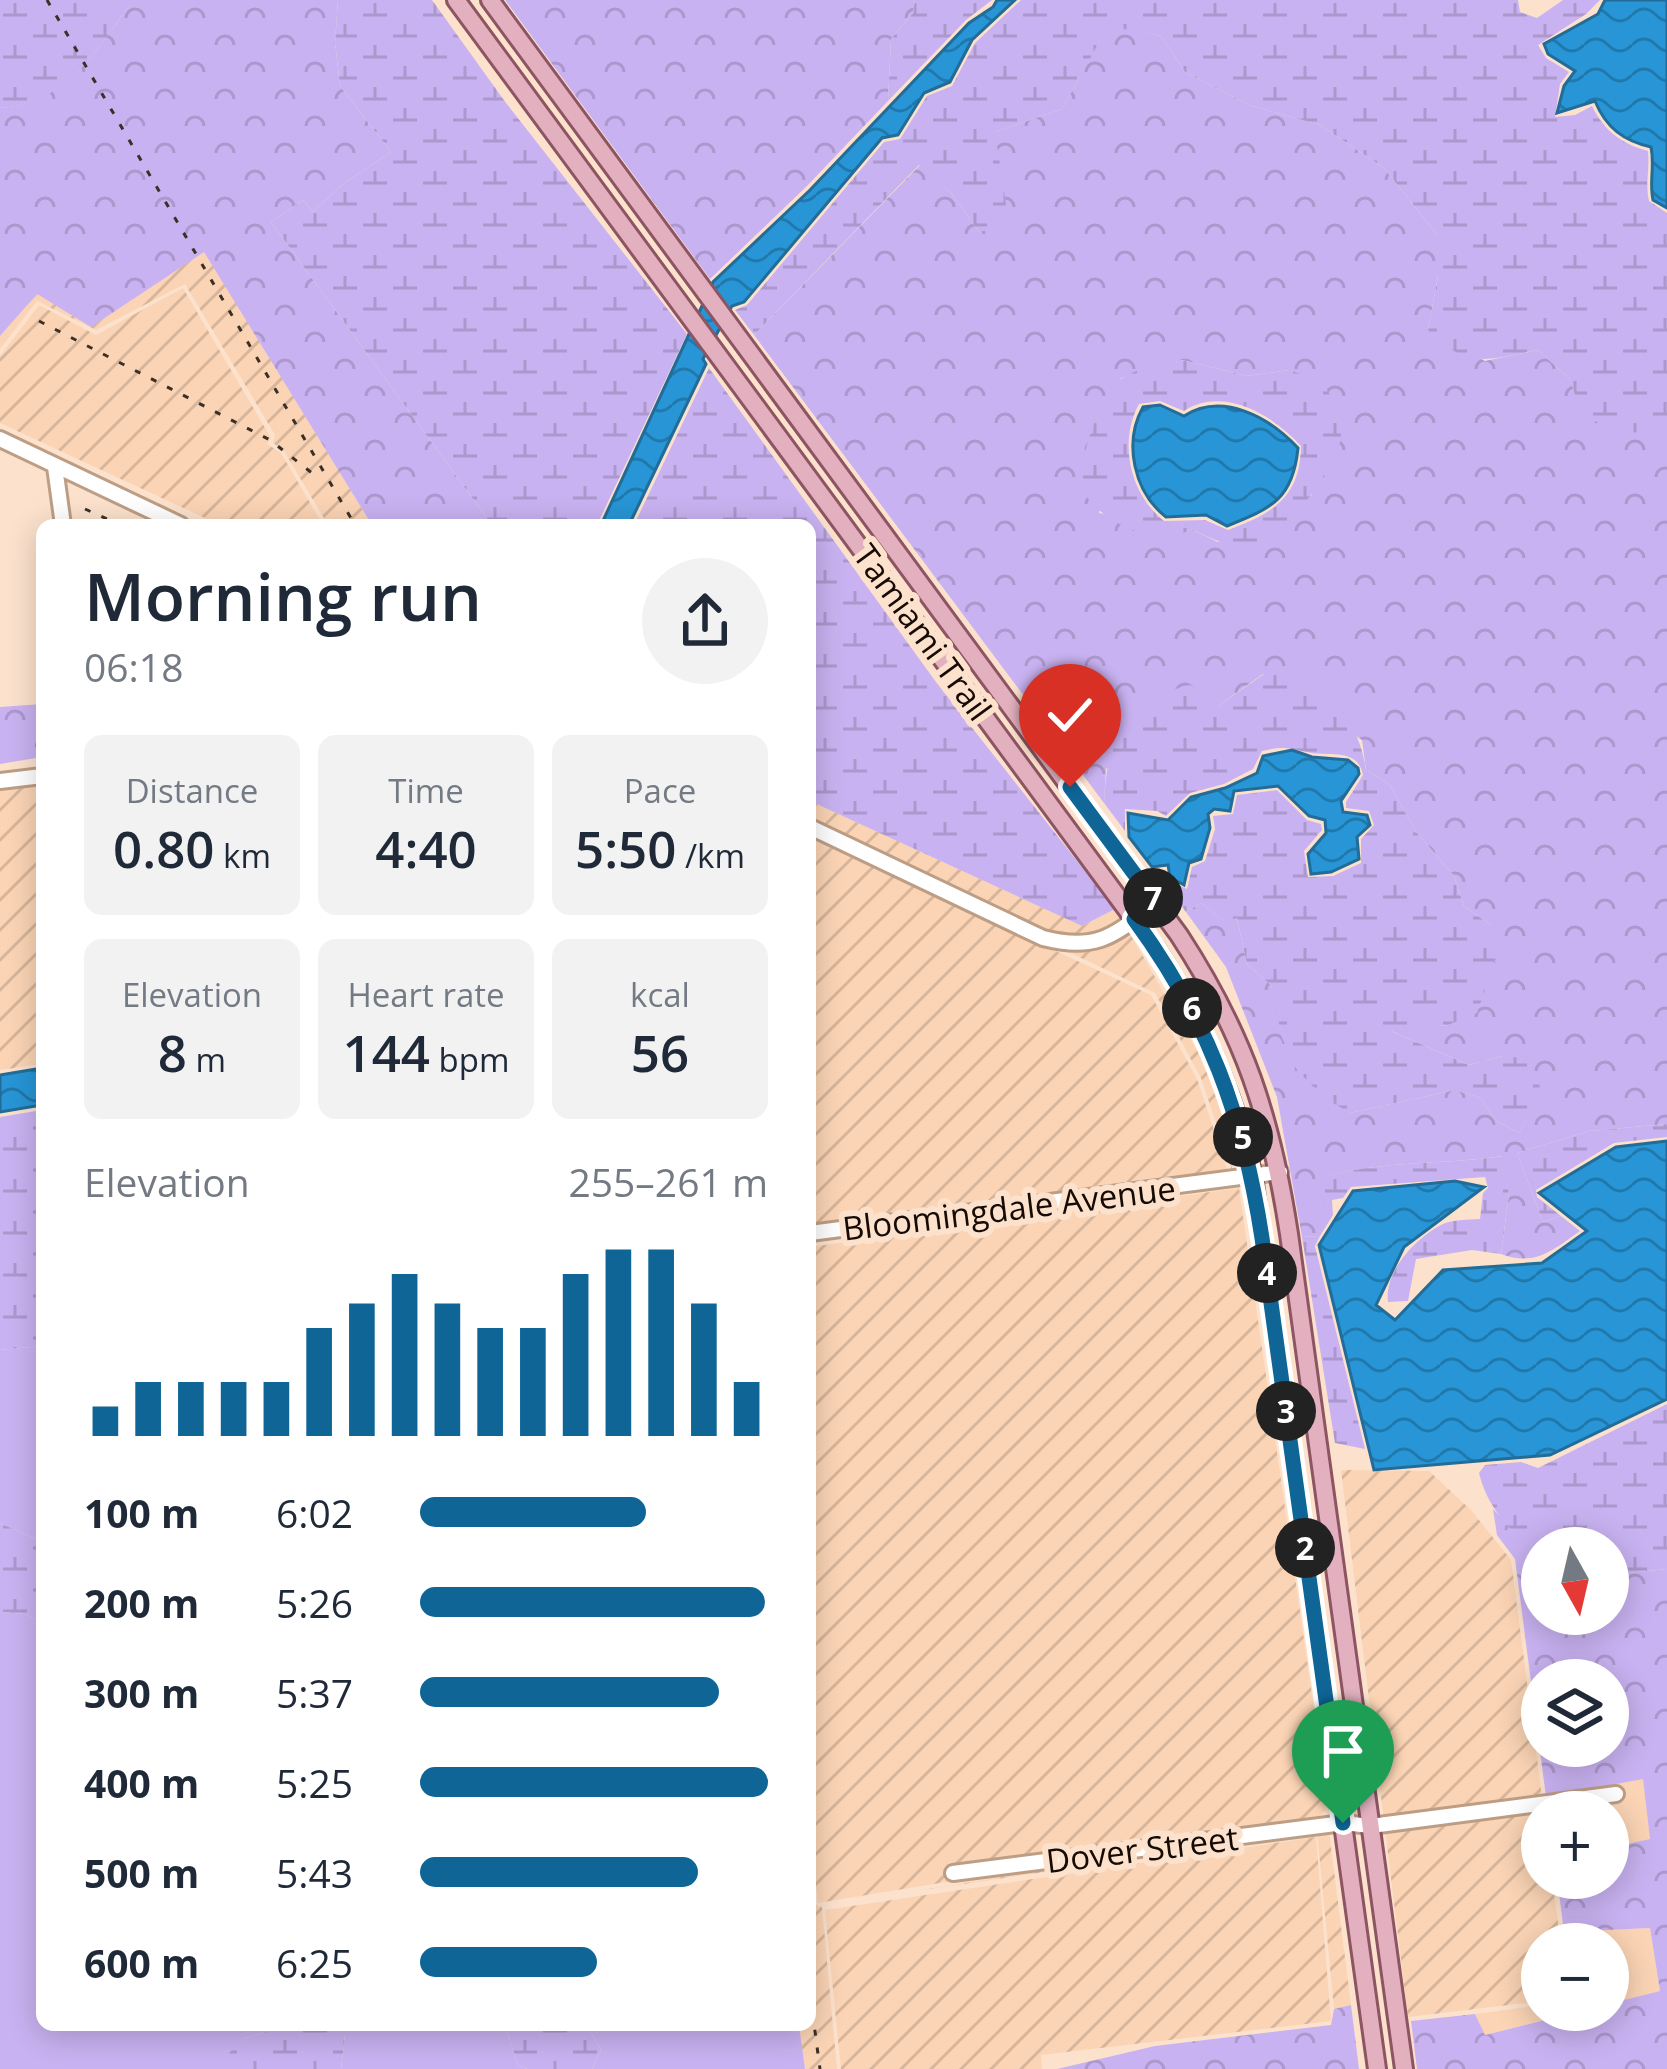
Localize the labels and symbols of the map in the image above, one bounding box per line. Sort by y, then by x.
street label: Tamiami Trail [844,535,1002,729]
pin [1019,664,1121,787]
pin: 7 [1123,868,1183,928]
pin: 6 [1162,978,1222,1038]
pin: 5 [1213,1107,1273,1167]
street label: Bloomingdale Avenue [840,1165,1178,1251]
pin: 4 [1237,1243,1297,1303]
pin: 3 [1256,1381,1316,1441]
pin: 2 [1275,1518,1335,1578]
north arrow [1521,1527,1629,1635]
pin [1292,1700,1394,1823]
street label: Dover Street [1043,1815,1241,1883]

